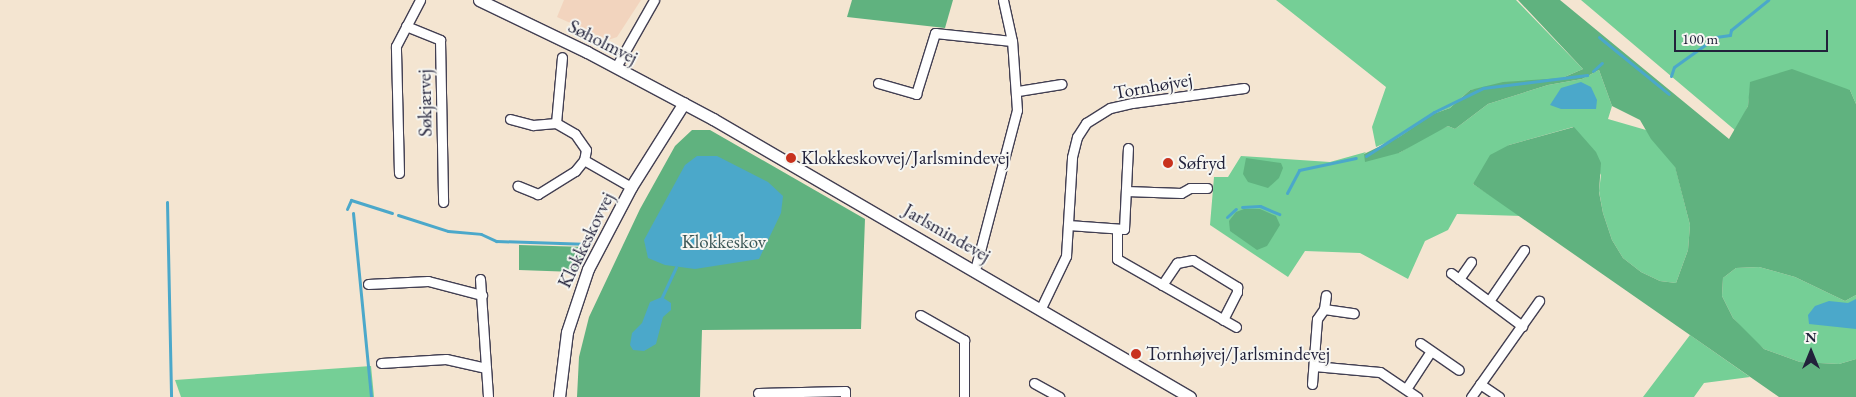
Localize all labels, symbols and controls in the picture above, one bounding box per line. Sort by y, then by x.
street label: Søholmvej [564,15,642,69]
scale bar [1676,20,1830,52]
text: 100 m [1682,29,1718,48]
street label: Tornhøjvej [1112,68,1194,104]
street label: Søkjærvej [413,69,437,137]
place label: Klokkeskovvej/Jarlsmindevej [801,147,1010,169]
marker: Klokkeskovvej/Jarlsmindevej [785,152,797,164]
place label: Søfryd [1178,152,1226,174]
marker: Søfryd [1162,157,1174,169]
street label: Klokkeskovvej [553,188,619,292]
street label: Jarlsmindevej [899,199,995,267]
park label: Klokkeskov [682,231,766,253]
north arrow [1786,327,1836,377]
text: N [1805,328,1817,346]
place label: Tornhøjvej/Jarlsmindevej [1146,343,1330,365]
marker: Tornhøjvej/Jarlsmindevej [1130,348,1142,360]

